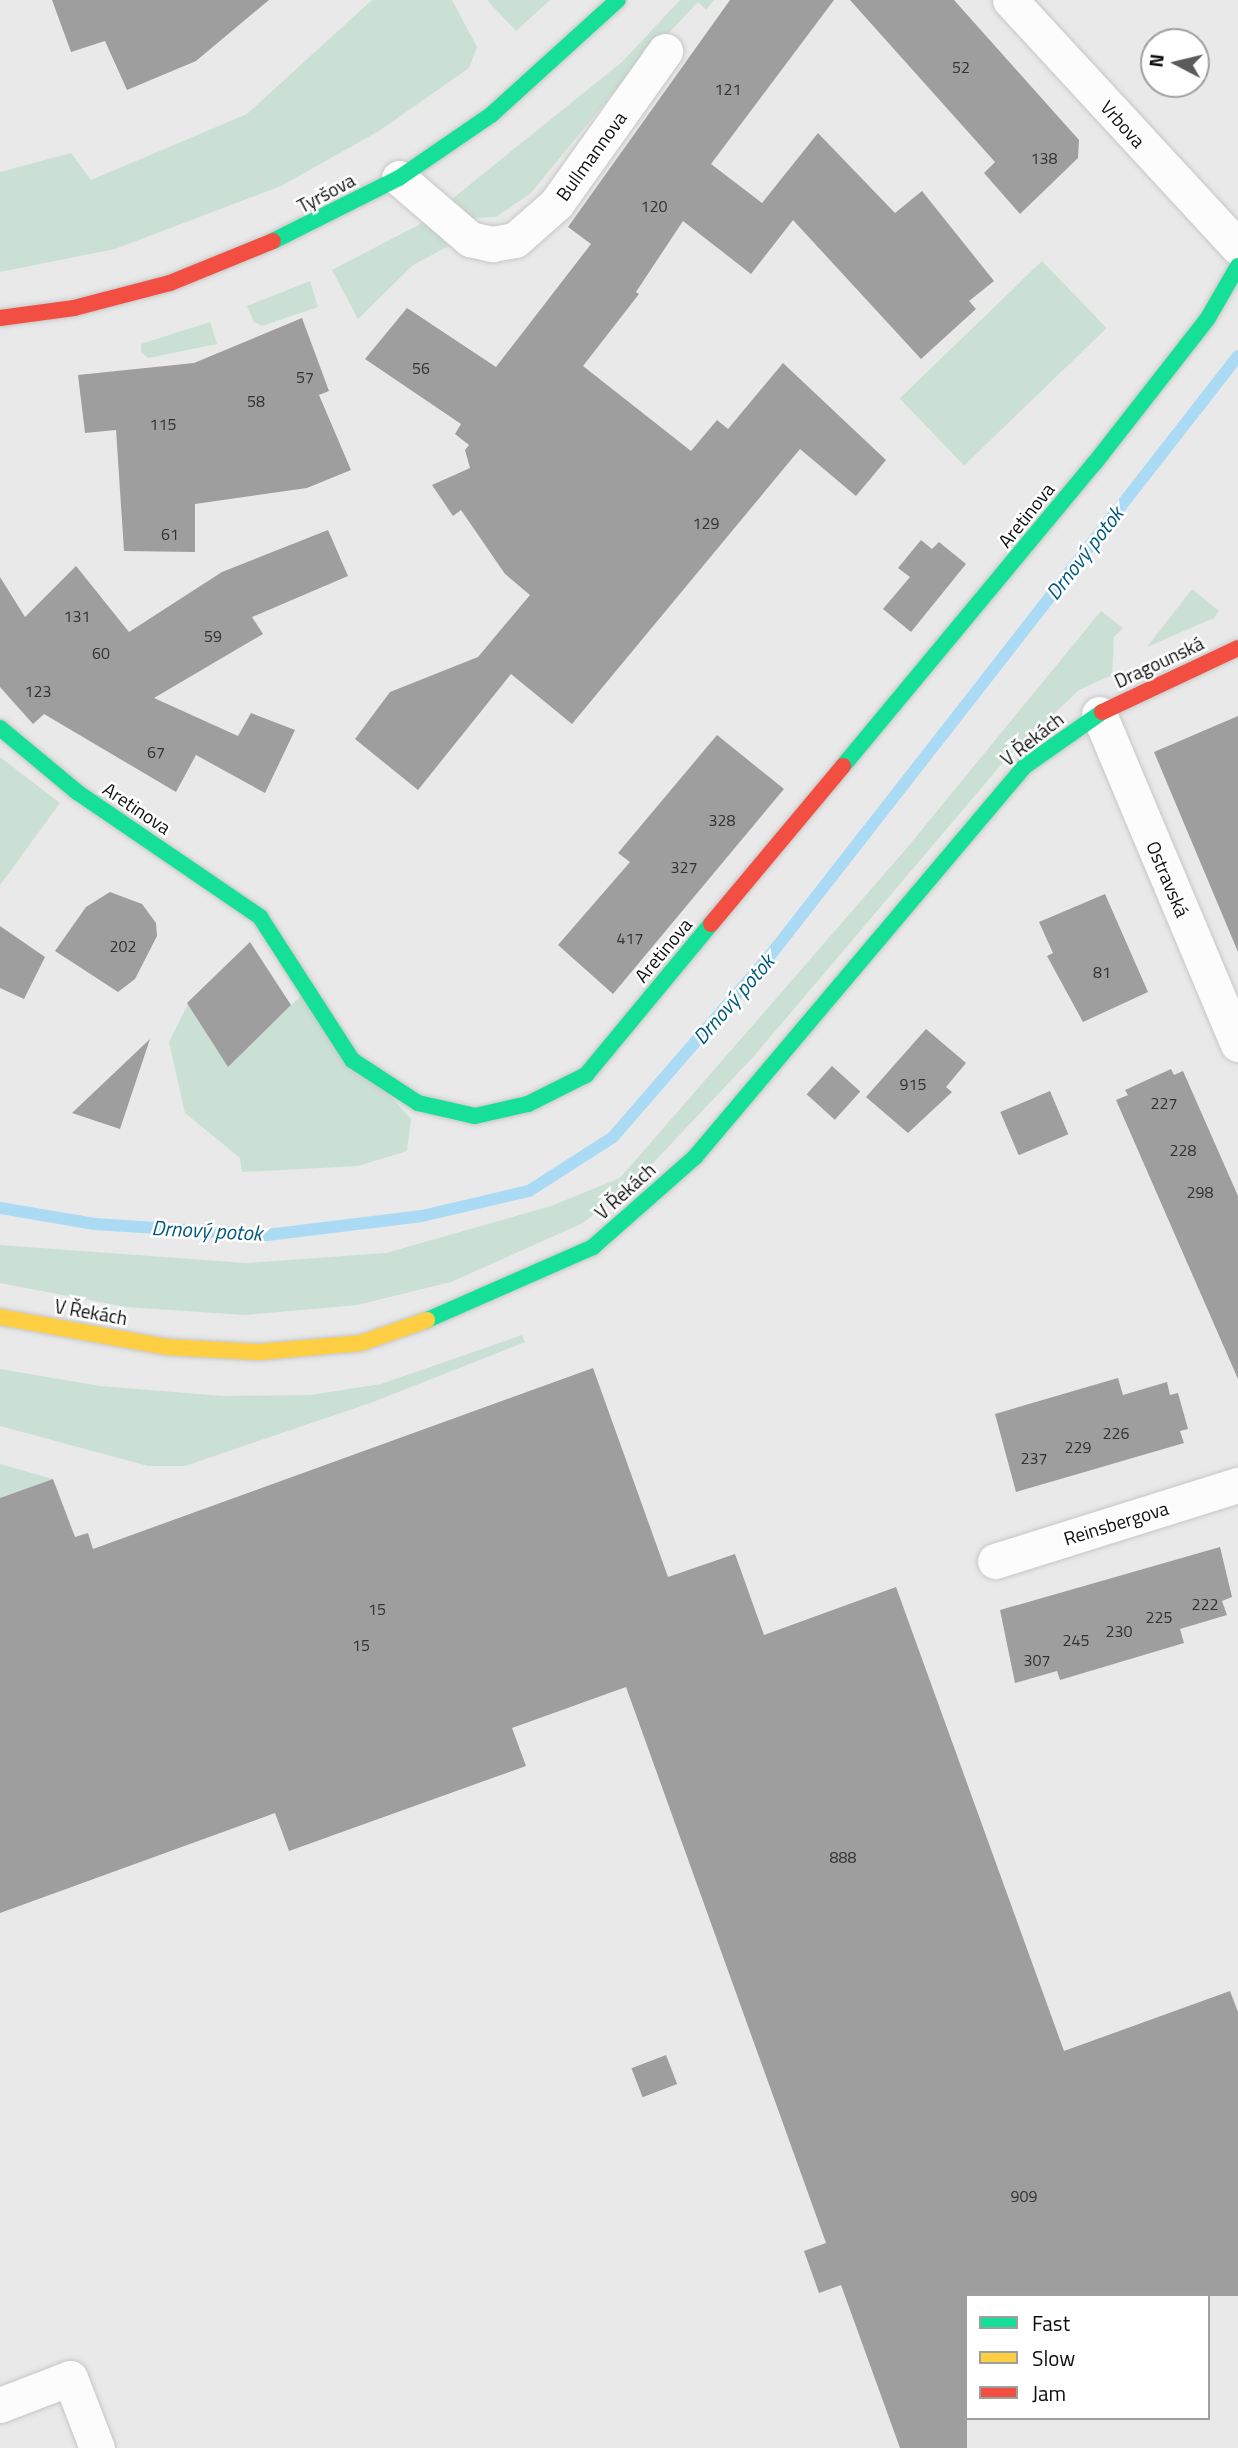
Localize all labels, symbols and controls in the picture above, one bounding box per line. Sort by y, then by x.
north arrow [1140,28,1210,98]
text: N [1140,52,1171,69]
house number: 52 [952,57,970,77]
house number: 121 [715,79,741,99]
street label: Vrbova [1096,96,1150,152]
street label: Bullmannova [551,107,631,205]
house number: 138 [1031,148,1057,168]
street label: Tyršova [293,168,359,218]
house number: 120 [641,196,667,216]
house number: 56 [412,358,430,378]
house number: 57 [296,367,314,387]
house number: 58 [247,391,265,411]
house number: 115 [150,414,176,434]
street label: Aretinova [993,478,1059,552]
water label: Drnový potok [1040,502,1128,604]
house number: 129 [693,513,719,533]
house number: 61 [161,524,179,544]
house number: 131 [64,606,90,626]
house number: 59 [204,626,222,646]
street label: Dragounská [1111,631,1207,693]
house number: 60 [92,643,110,663]
house number: 123 [25,681,51,701]
street label: V Řekách [996,707,1068,771]
house number: 67 [147,742,165,762]
street label: Aretinova [99,777,175,839]
house number: 328 [709,810,735,830]
street label: Ostravská [1142,838,1194,920]
house number: 327 [671,857,697,877]
street label: Aretinova [630,913,696,987]
house number: 417 [617,928,643,948]
house number: 202 [110,936,136,956]
water label: Drnový potok [687,949,779,1049]
house number: 81 [1093,962,1111,982]
house number: 915 [900,1074,926,1094]
house number: 227 [1151,1093,1177,1113]
house number: 228 [1170,1140,1196,1160]
street label: V Řekách [590,1158,660,1224]
house number: 298 [1187,1182,1213,1202]
water label: Drnový potok [151,1215,263,1245]
street label: V Řekách [53,1294,129,1330]
house number: 226 [1103,1423,1129,1443]
house number: 229 [1065,1437,1091,1457]
house number: 237 [1021,1448,1047,1468]
street label: Reinsbergova [1061,1496,1171,1550]
house number: 222 [1192,1594,1218,1614]
house number: 15 [368,1599,386,1619]
house number: 225 [1146,1607,1172,1627]
house number: 230 [1106,1621,1132,1641]
house number: 245 [1063,1630,1089,1650]
house number: 15 [352,1635,370,1655]
house number: 307 [1024,1650,1050,1670]
house number: 888 [830,1847,856,1867]
house number: 909 [1011,2186,1037,2206]
legend [965,2294,1210,2420]
text: Fast [1032,2307,1070,2339]
text: Slow [1032,2342,1075,2374]
text: Jam [1032,2377,1066,2409]

